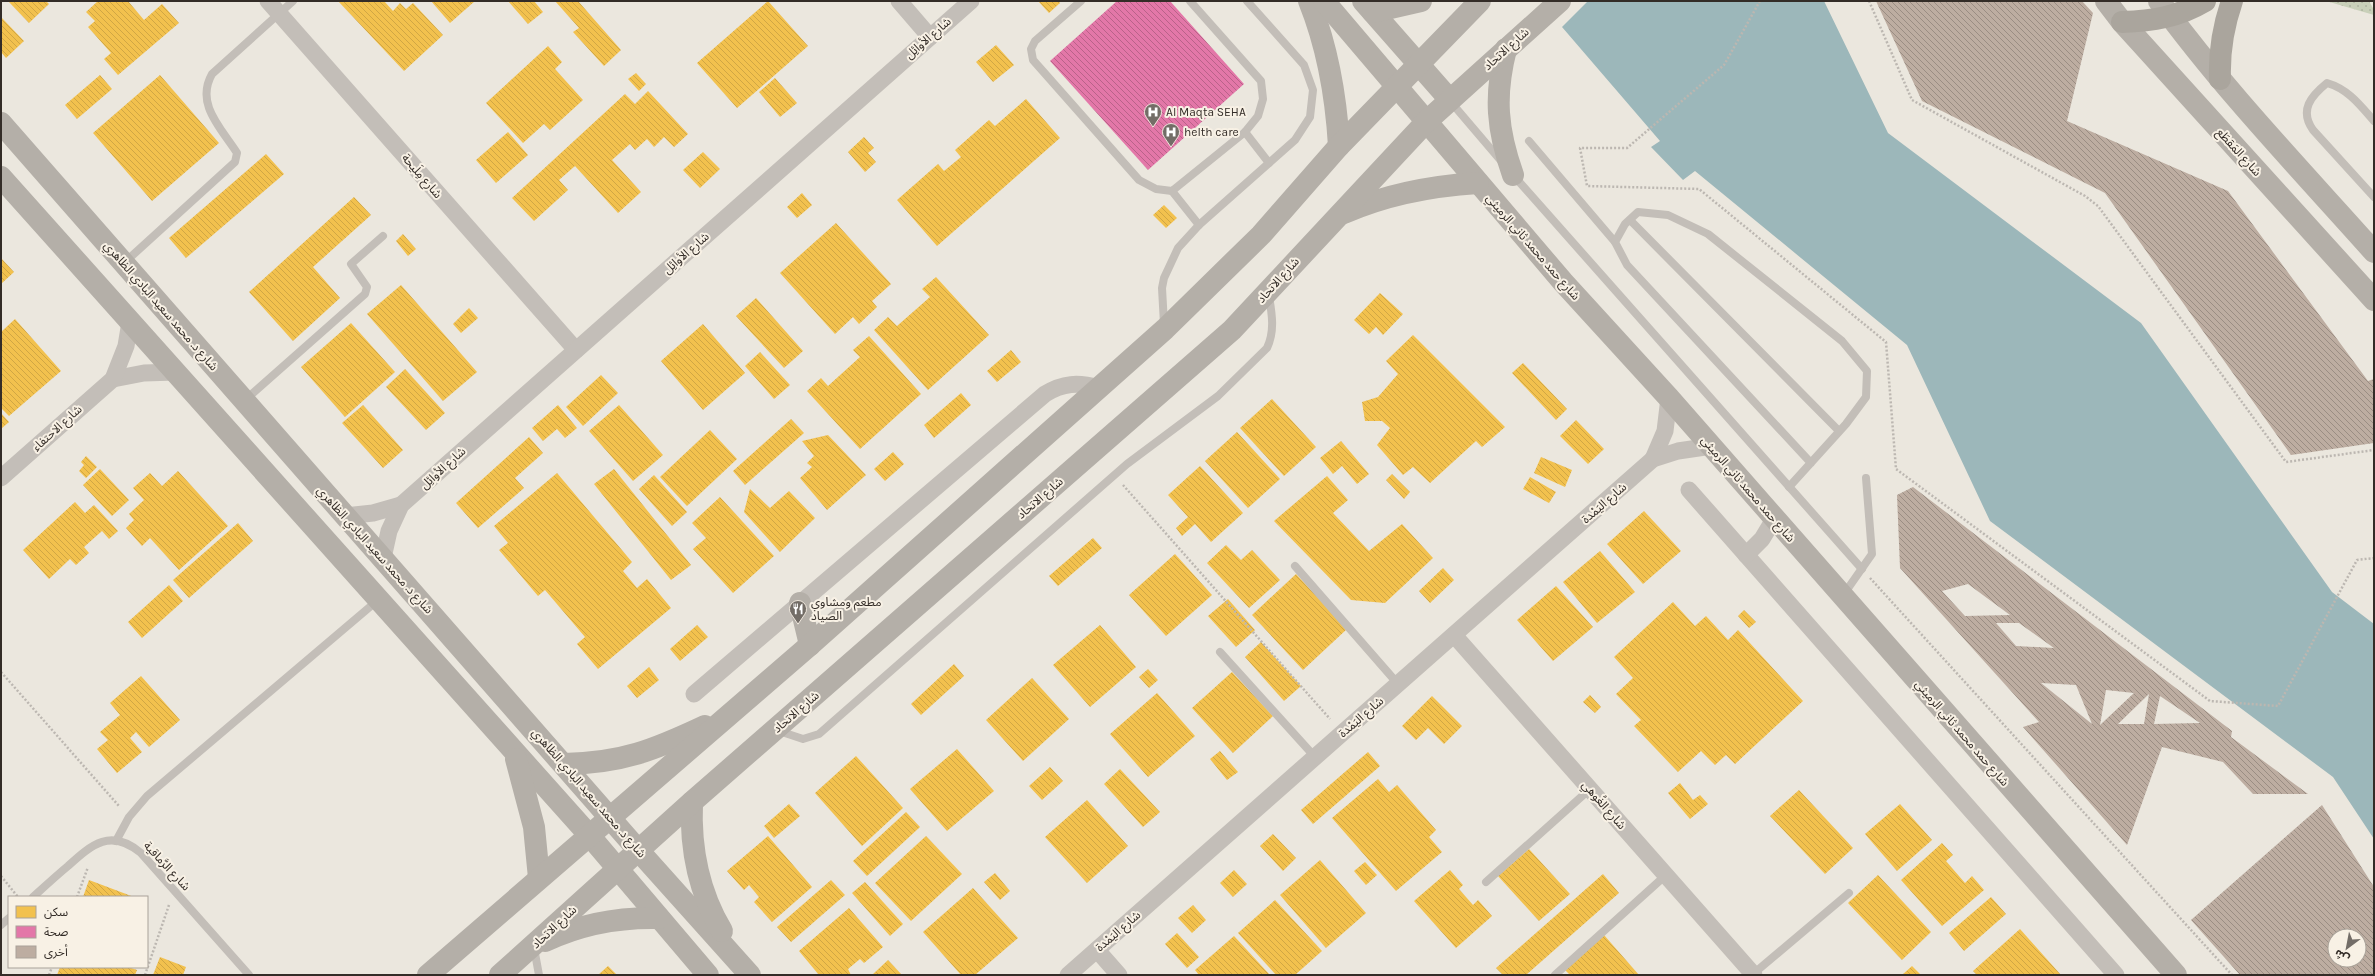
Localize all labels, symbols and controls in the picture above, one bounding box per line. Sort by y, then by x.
street label: شارع الأوائِل [902,14,955,63]
street label: شارع الاتحاد [1480,25,1533,75]
hospital icon: Al Maqta SEHA [1143,102,1163,127]
place label: Al Maqta SEHA [1166,105,1246,119]
hospital icon: helth care [1161,122,1181,147]
place label: helth care [1184,125,1239,139]
street label: شارع المَقطَع [2212,125,2264,180]
street label: شارع مِلَيحة [397,150,446,202]
street label: شارع حمد محمد ثاني الرميثي [1481,191,1583,305]
street label: شارع الأوائِل [660,229,713,278]
street label: شارع د. محمد سعيد البادي الظاهري [99,239,221,375]
street label: شارع الاتحاد [1254,254,1304,307]
street label: شارع الاحتفاء [29,402,86,455]
street label: شارع حمد محمد ثاني الرميثي [1696,433,1798,547]
street label: شارع الأوائِل [417,444,470,494]
street label: شارع الاتحاد [1014,474,1067,523]
street label: شارع اليَمْدة [1579,480,1631,528]
street label: شارع د. محمد سعيد البادي الظاهري [312,483,436,618]
place label: مطعم ومشاوي الصياد [811,595,882,623]
restaurant icon: مطعم ومشاوي الصياد [788,599,808,624]
street label: شارع حمد محمد ثاني الرميثي [1910,677,2012,791]
street label: شارع الاتحاد [770,688,823,737]
street label: شارع اليَمْدة [1336,694,1388,742]
street label: شارع د. محمد سعيد البادي الظاهري [527,726,649,862]
street label: شارع الغُوهي [1577,777,1630,834]
street label: شارع الرَّماقية [139,839,193,895]
legend [8,896,148,968]
street label: شارع الاتحاد [529,903,581,953]
text: سكن [44,905,68,919]
street label: شارع اليَمْدة [1093,908,1145,956]
text: صحة [44,925,68,939]
north arrow [2327,928,2367,968]
text: أخرى [44,944,68,959]
text: ش [2332,947,2352,966]

